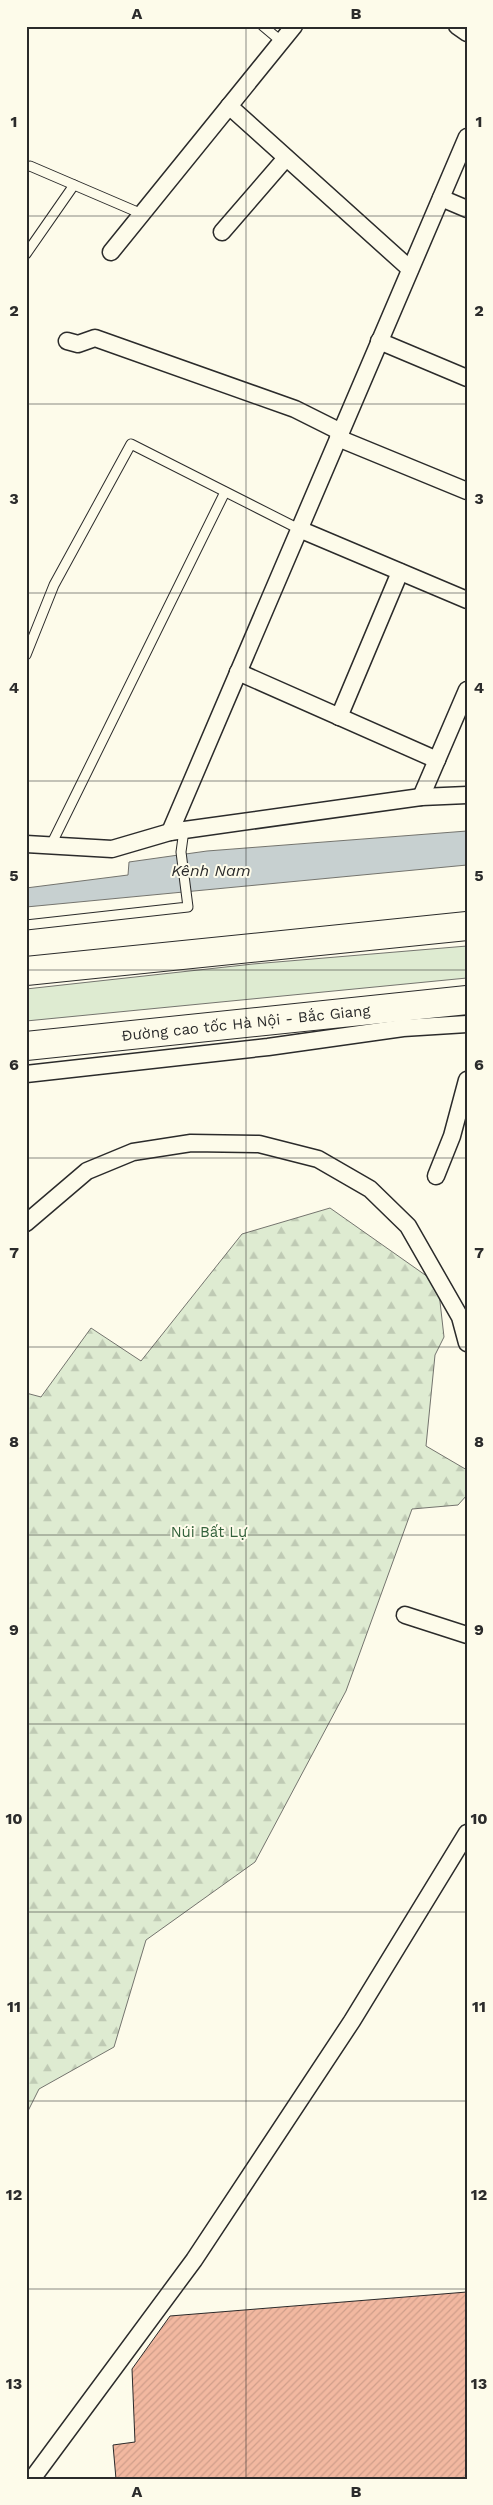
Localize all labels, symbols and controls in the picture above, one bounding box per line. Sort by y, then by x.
text: A [132,4,143,23]
text: B [351,4,362,23]
text: 1 [11,112,17,131]
text: 1 [476,112,482,131]
text: 2 [9,301,19,320]
text: 2 [474,301,484,320]
text: 3 [9,489,19,508]
text: 3 [474,489,484,508]
text: 4 [9,678,19,697]
text: 4 [474,678,484,697]
water label: Kênh Nam [171,861,251,880]
text: 5 [9,866,19,885]
text: 5 [474,866,484,885]
street label: Đường cao tốc Hà Nội - Bắc Giang [121,1001,371,1045]
text: 6 [9,1055,19,1074]
text: 6 [474,1055,484,1074]
text: 7 [9,1243,19,1262]
text: 7 [474,1243,484,1262]
text: 8 [9,1432,19,1451]
text: 8 [474,1432,484,1451]
park label: Núi Bất Lự [171,1523,248,1541]
text: 9 [9,1620,19,1639]
text: 9 [474,1620,484,1639]
text: 10 [5,1809,23,1828]
text: 10 [470,1809,488,1828]
text: 11 [7,1997,21,2016]
text: 11 [472,1997,486,2016]
text: 12 [6,2185,22,2204]
text: 12 [471,2185,487,2204]
text: 13 [6,2374,22,2393]
text: 13 [471,2374,487,2393]
text: A [132,2482,143,2501]
text: B [351,2482,362,2501]

